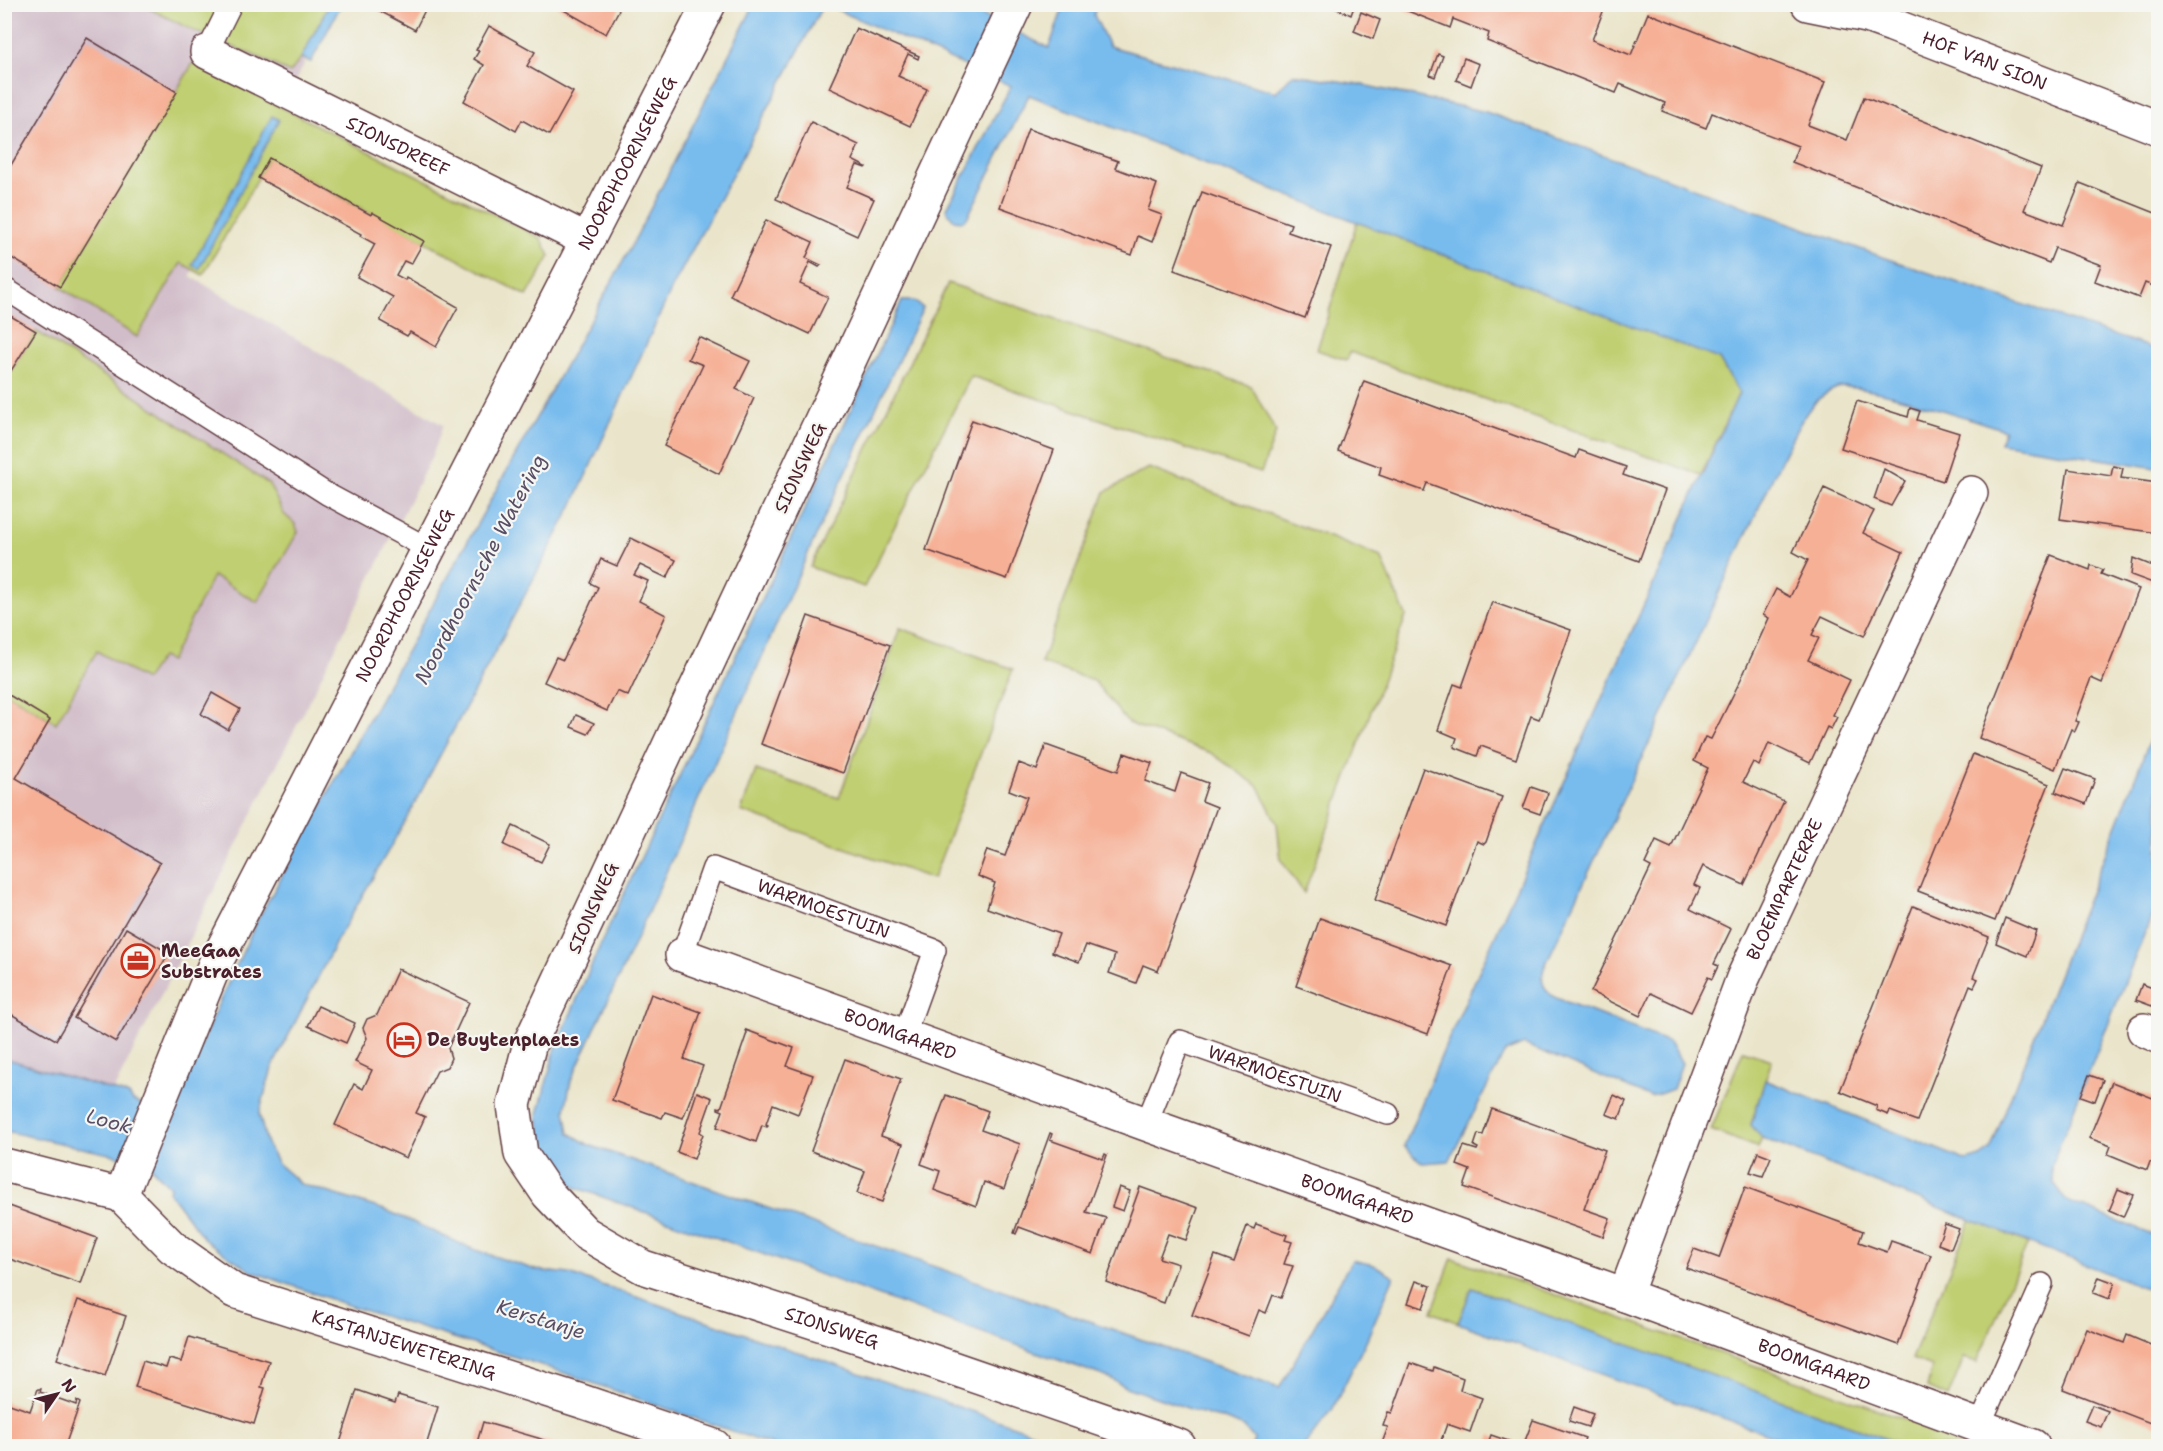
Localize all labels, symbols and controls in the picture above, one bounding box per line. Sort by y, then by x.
street label: HOF VAN SION [1918,26,2051,96]
street label: NOORDHOORNSEWEG [572,72,682,254]
street label: SIONSDREEF [342,111,454,182]
street label: SIONSWEG [769,418,832,517]
water label: Noordhoornsche Watering [408,450,552,688]
street label: NOORDHOORNSEWEG [350,504,460,686]
street label: BLOEMPARTERRE [1741,815,1828,964]
street label: SIONSWEG [562,858,624,957]
street label: WARMOESTUIN [754,873,893,944]
place label: MeeGaa Substrates [161,939,262,984]
office icon: MeeGaa Substrates [120,943,156,979]
street label: BOOMGAARD [840,1003,960,1066]
hotel icon: De Buytenplaets [386,1022,422,1058]
place label: De Buytenplaets [427,1028,579,1052]
street label: WARMOESTUIN [1205,1040,1345,1109]
water label: Look [83,1102,135,1140]
street label: BOOMGAARD [1298,1168,1417,1231]
water label: Kerstanje [494,1293,588,1345]
street label: SIONSWEG [782,1301,882,1354]
street label: KASTANJEWETERING [309,1304,499,1385]
street label: BOOMGAARD [1755,1333,1874,1397]
north arrow [27,1364,87,1424]
text: N [57,1374,81,1397]

